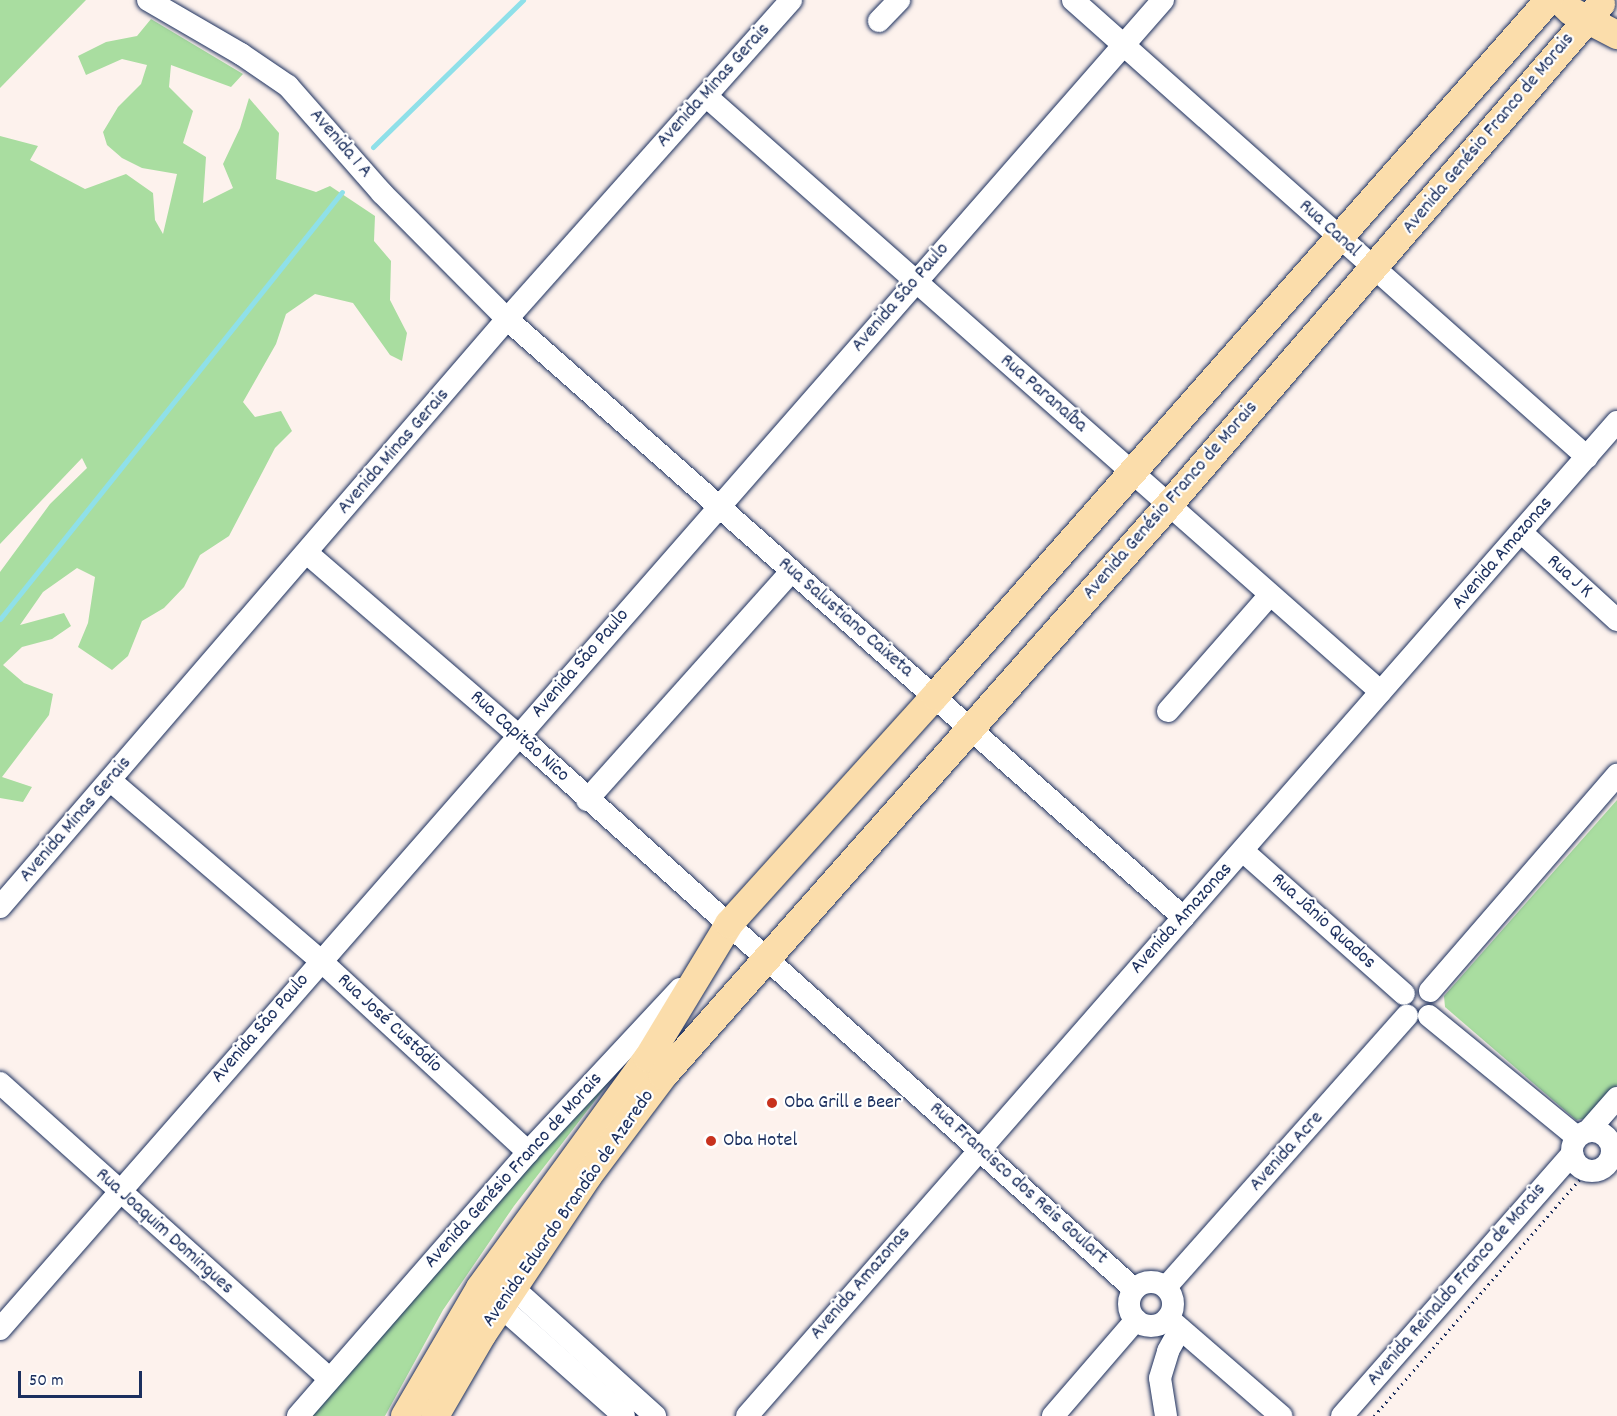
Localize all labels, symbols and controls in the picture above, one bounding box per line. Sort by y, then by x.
street label: Avenida Minas Gerais [652,19,776,153]
street label: Avenida Genésio Franco de Morais [1398,28,1580,240]
street label: Avenida 1 A [303,104,377,184]
street label: Rua Canal [1293,195,1365,263]
street label: Avenida São Paulo [847,238,955,358]
street label: Rua Paranaíba [994,350,1092,438]
street label: Avenida Minas Gerais [333,384,455,520]
street label: Avenida Genésio Franco de Morais [1078,397,1264,605]
street label: Avenida Amazonas [1447,493,1559,615]
street label: Rua J K [1541,550,1597,604]
street label: Rua Salustiano Caixeta [772,553,918,683]
street label: Avenida São Paulo [527,604,635,724]
street label: Rua Capitão Nico [464,686,574,788]
street label: Avenida Minas Gerais [15,752,137,888]
street label: Avenida Amazonas [1126,858,1238,980]
street label: Rua Jânio Quados [1266,869,1380,975]
street label: Avenida São Paulo [207,969,315,1089]
street label: Rua José Custódio [331,969,447,1079]
street label: Avenida Genésio Franco de Morais [420,1068,608,1274]
street label: Avenida Eduardo Brandão de Azeredo [478,1086,660,1332]
place label: Oba Grill e Beer [784,1091,901,1115]
marker: Oba Grill e Beer [765,1096,779,1110]
street label: Rua Francisco dos Reis Goulart [924,1097,1112,1271]
street label: Avenida Acre [1245,1107,1329,1197]
place label: Oba Hotel [723,1129,797,1153]
marker: Oba Hotel [704,1134,718,1148]
street label: Rua Joaquim Domingues [90,1164,238,1300]
street label: Avenida Reinaldo Franco de Morais [1362,1178,1552,1392]
street label: Avenida Amazonas [805,1223,917,1345]
scale bar [21,1359,146,1397]
text: 50 m [29,1369,64,1394]

